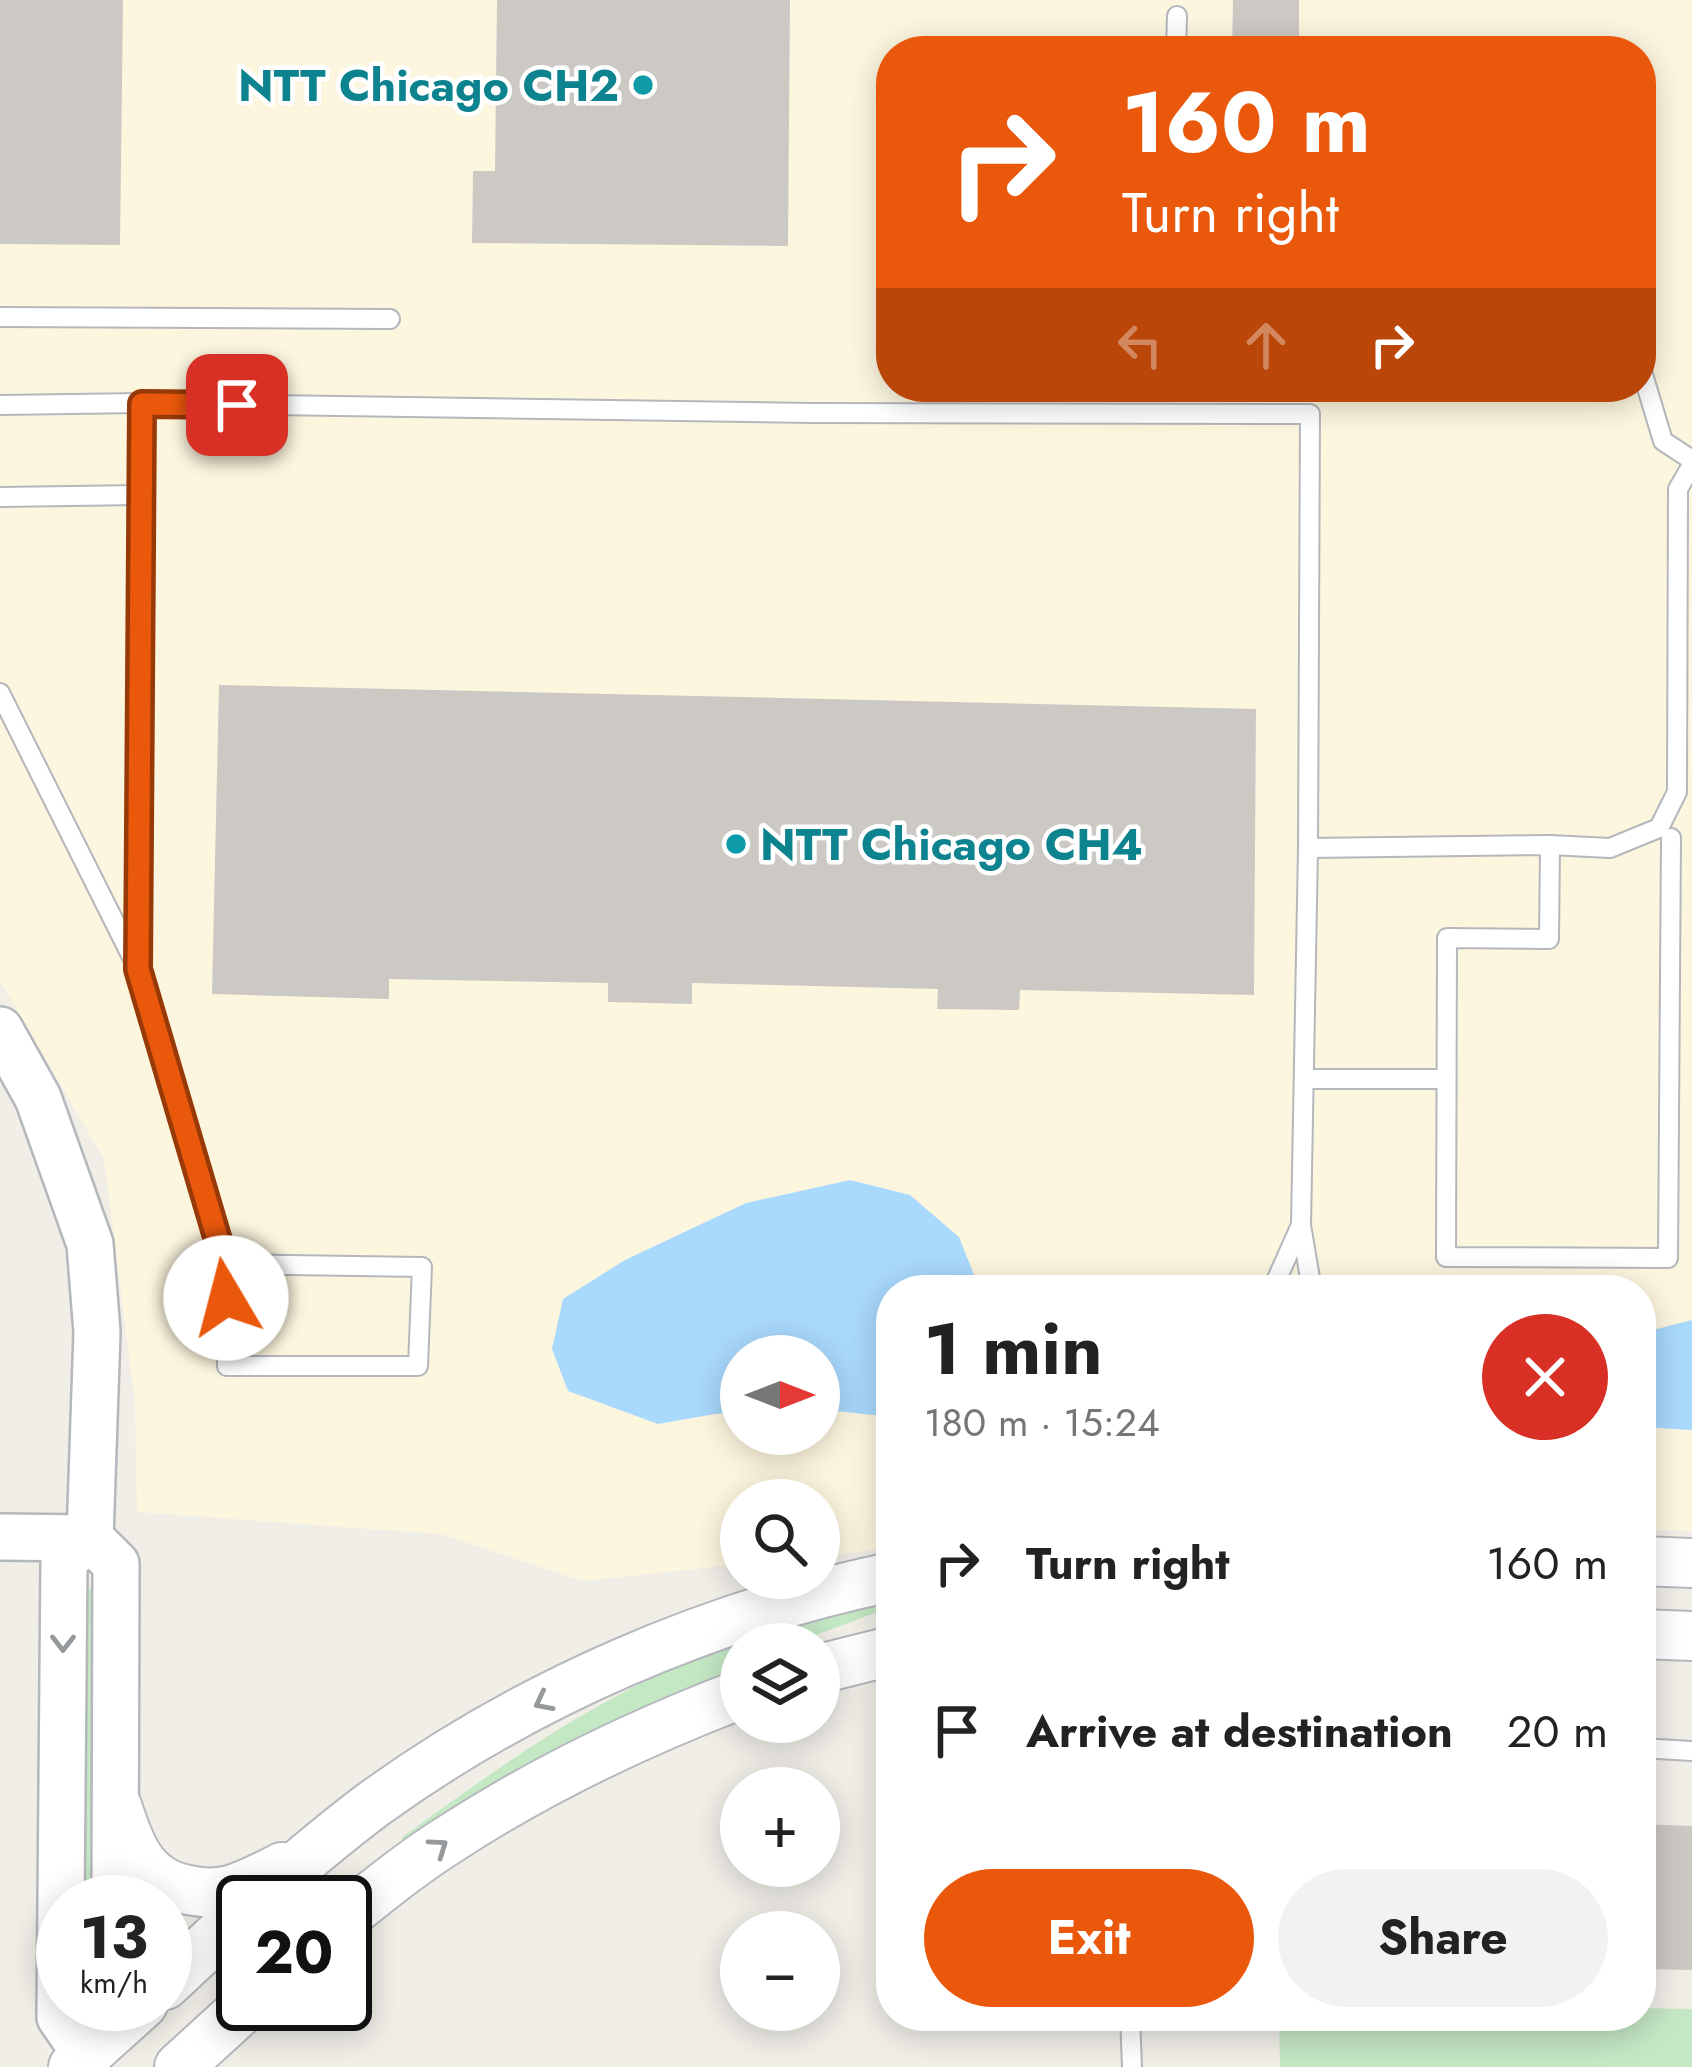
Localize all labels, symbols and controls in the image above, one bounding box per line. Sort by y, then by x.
place label: NTT Chicago CH2 [238,53,619,118]
text: 160 m [1122,62,1371,184]
marker: NTT Chicago CH2 [630,72,656,98]
icon: right [924,84,1080,240]
text: Turn right [1122,174,1339,252]
icon: left [1107,312,1173,378]
icon: ahead [1233,312,1299,378]
icon: right [1359,312,1425,378]
pin [186,354,288,456]
icon: arrive [204,372,270,438]
place label: NTT Chicago CH4 [760,812,1143,877]
marker: NTT Chicago CH4 [723,831,749,857]
position arrow [163,1235,289,1361]
text: 1 min [924,1297,1103,1401]
button: close [1482,1314,1608,1440]
north arrow [720,1335,840,1455]
map controls [720,1335,840,2031]
text: 180 m · 15:24 [924,1394,1160,1451]
button: search [720,1479,840,1599]
icon: right [924,1530,990,1596]
text: Turn right [1026,1531,1230,1596]
text: 160 m [1486,1531,1608,1596]
button: layers [720,1623,840,1743]
one-way arrow [50,1635,76,1653]
one-way arrow [533,1688,555,1711]
icon: arrive [924,1698,990,1764]
text: Arrive at destination [1026,1699,1453,1764]
text: 20 m [1507,1699,1608,1764]
button: + [720,1767,840,1887]
one-way arrow [426,1839,448,1861]
button: Exit [924,1869,1254,2007]
button: Share [1278,1869,1608,2007]
speed limit sign: 20 [216,1875,372,2031]
text: 13 [80,1894,148,1981]
button: − [720,1911,840,2031]
text: km/h [80,1961,148,2004]

